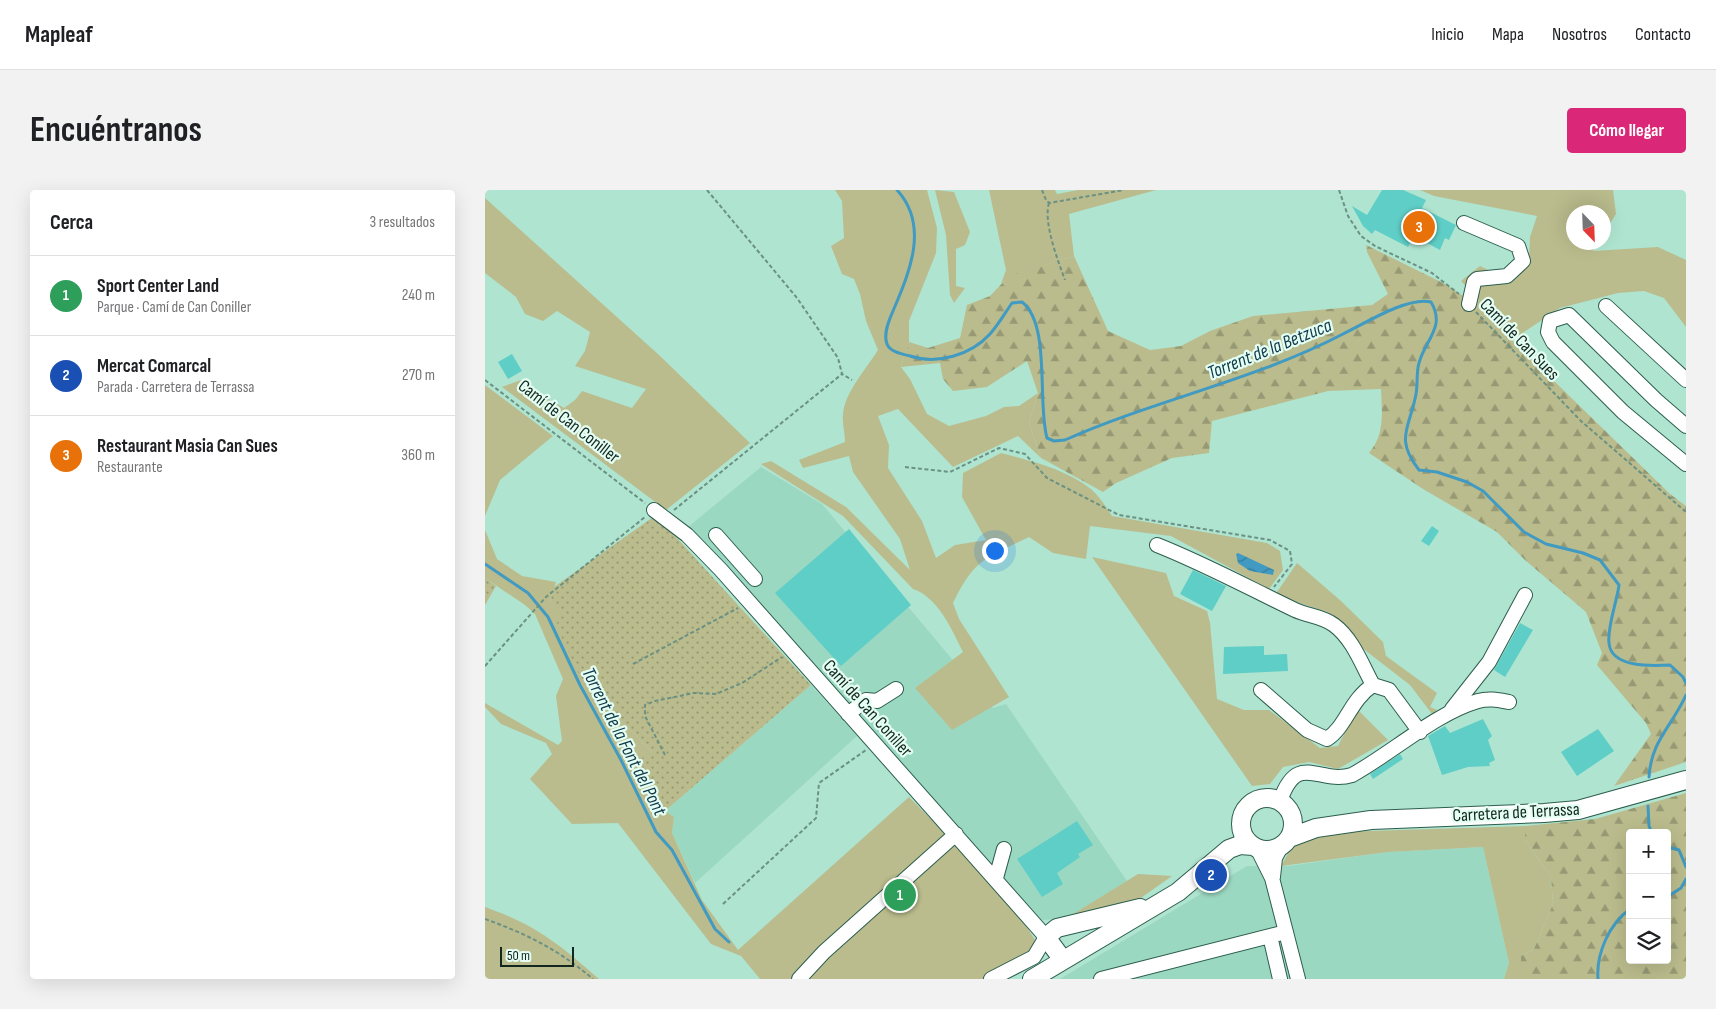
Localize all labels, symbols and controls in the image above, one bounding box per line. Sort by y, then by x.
text: Mapleaf [25,20,93,49]
text: Inicio [1431,24,1464,45]
text: Mapa [1492,24,1524,45]
text: Nosotros [1552,24,1607,45]
text: Contacto [1635,24,1691,45]
button: Cómo llegar [1567,108,1686,153]
text: Encuéntranos [30,109,202,152]
north arrow [1566,205,1611,250]
pin: 3 [1403,208,1435,246]
text: Cerca [50,210,93,235]
text: 3 resultados [370,213,435,232]
text: Sport Center Land [97,275,219,298]
text: 1 [63,286,69,305]
text: 240 m [402,286,435,305]
street label: Camí de Can Sues [1475,294,1564,385]
text: Parque · Camí de Can Coniller [97,298,251,317]
water label: Torrent de la Betzuca [1204,314,1335,385]
text: Mercat Comarcal [97,355,211,378]
text: 2 [62,366,70,385]
text: 270 m [402,366,435,385]
street label: Camí de Can Coniller [514,375,624,467]
text: Parada · Carretera de Terrassa [97,378,255,397]
text: Restaurant Masia Can Sues [97,435,278,458]
text: 3 [62,446,70,465]
text: 360 m [401,446,435,465]
text: Restaurante [97,458,163,477]
your location [982,538,1008,564]
street label: Camí de Can Coniller [819,656,917,761]
water label: Torrent de la Font del Pont [576,664,672,821]
street label: Carretera de Terrassa [1452,799,1580,826]
map controls [1626,829,1671,964]
button: + [1626,829,1671,874]
pin: 2 [1195,856,1227,894]
button: − [1626,874,1671,919]
pin: 1 [884,876,916,914]
button: layers [1626,919,1671,964]
scale bar [500,944,574,967]
text: 50 m [507,947,530,964]

